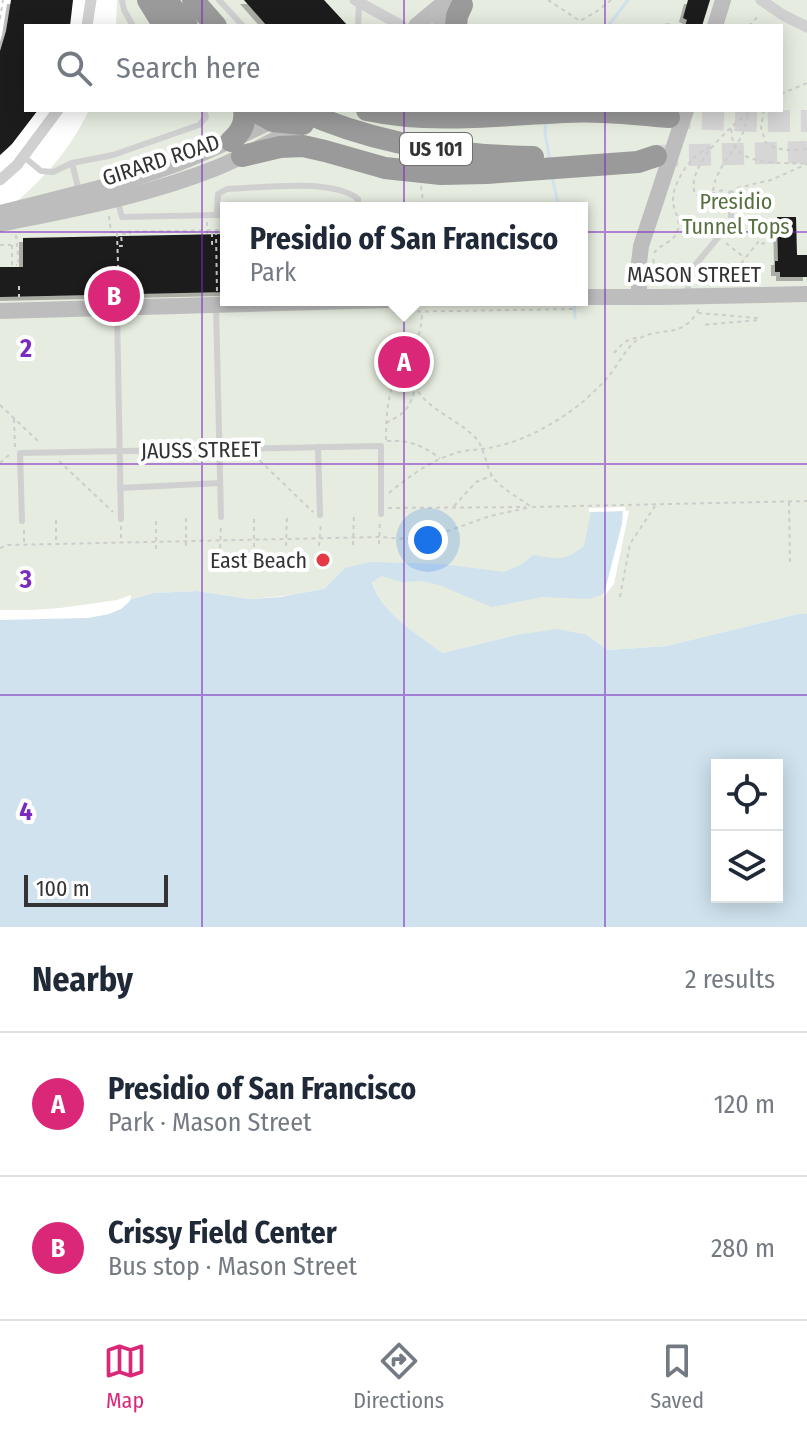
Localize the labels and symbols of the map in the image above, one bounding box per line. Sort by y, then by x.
street label: GIRARD ROAD [99,128,223,192]
road number: US 101 [400,133,472,165]
park label: Presidio Tunnel Tops [682,188,790,240]
street label: MASON STREET [627,261,762,288]
pin: B [88,266,140,326]
pin: A [378,332,430,392]
text: 2 [19,333,32,364]
street label: JAUSS STREET [141,435,262,465]
your location [408,520,448,560]
place label: East Beach [210,547,307,574]
marker: East Beach [314,551,332,569]
text: 3 [19,564,32,595]
text: 4 [19,796,33,827]
scale bar [24,871,168,907]

